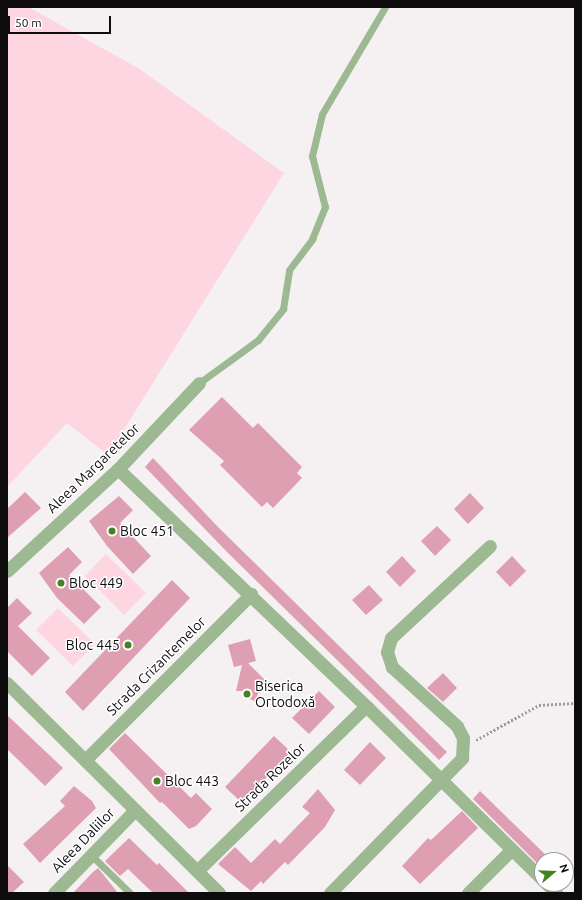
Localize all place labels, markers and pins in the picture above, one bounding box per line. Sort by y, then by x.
place label: Bloc 451 [120,523,174,539]
marker: Bloc 451 [107,526,117,536]
place label: Bloc 449 [69,575,123,591]
marker: Bloc 449 [56,578,66,588]
place label: Bloc 445 [66,637,120,653]
marker: Bloc 445 [123,640,133,650]
place label: Biserica Ortodoxă [255,678,315,710]
marker: Biserica Ortodoxă [242,689,252,699]
place label: Bloc 443 [165,773,219,789]
marker: Bloc 443 [152,776,162,786]

